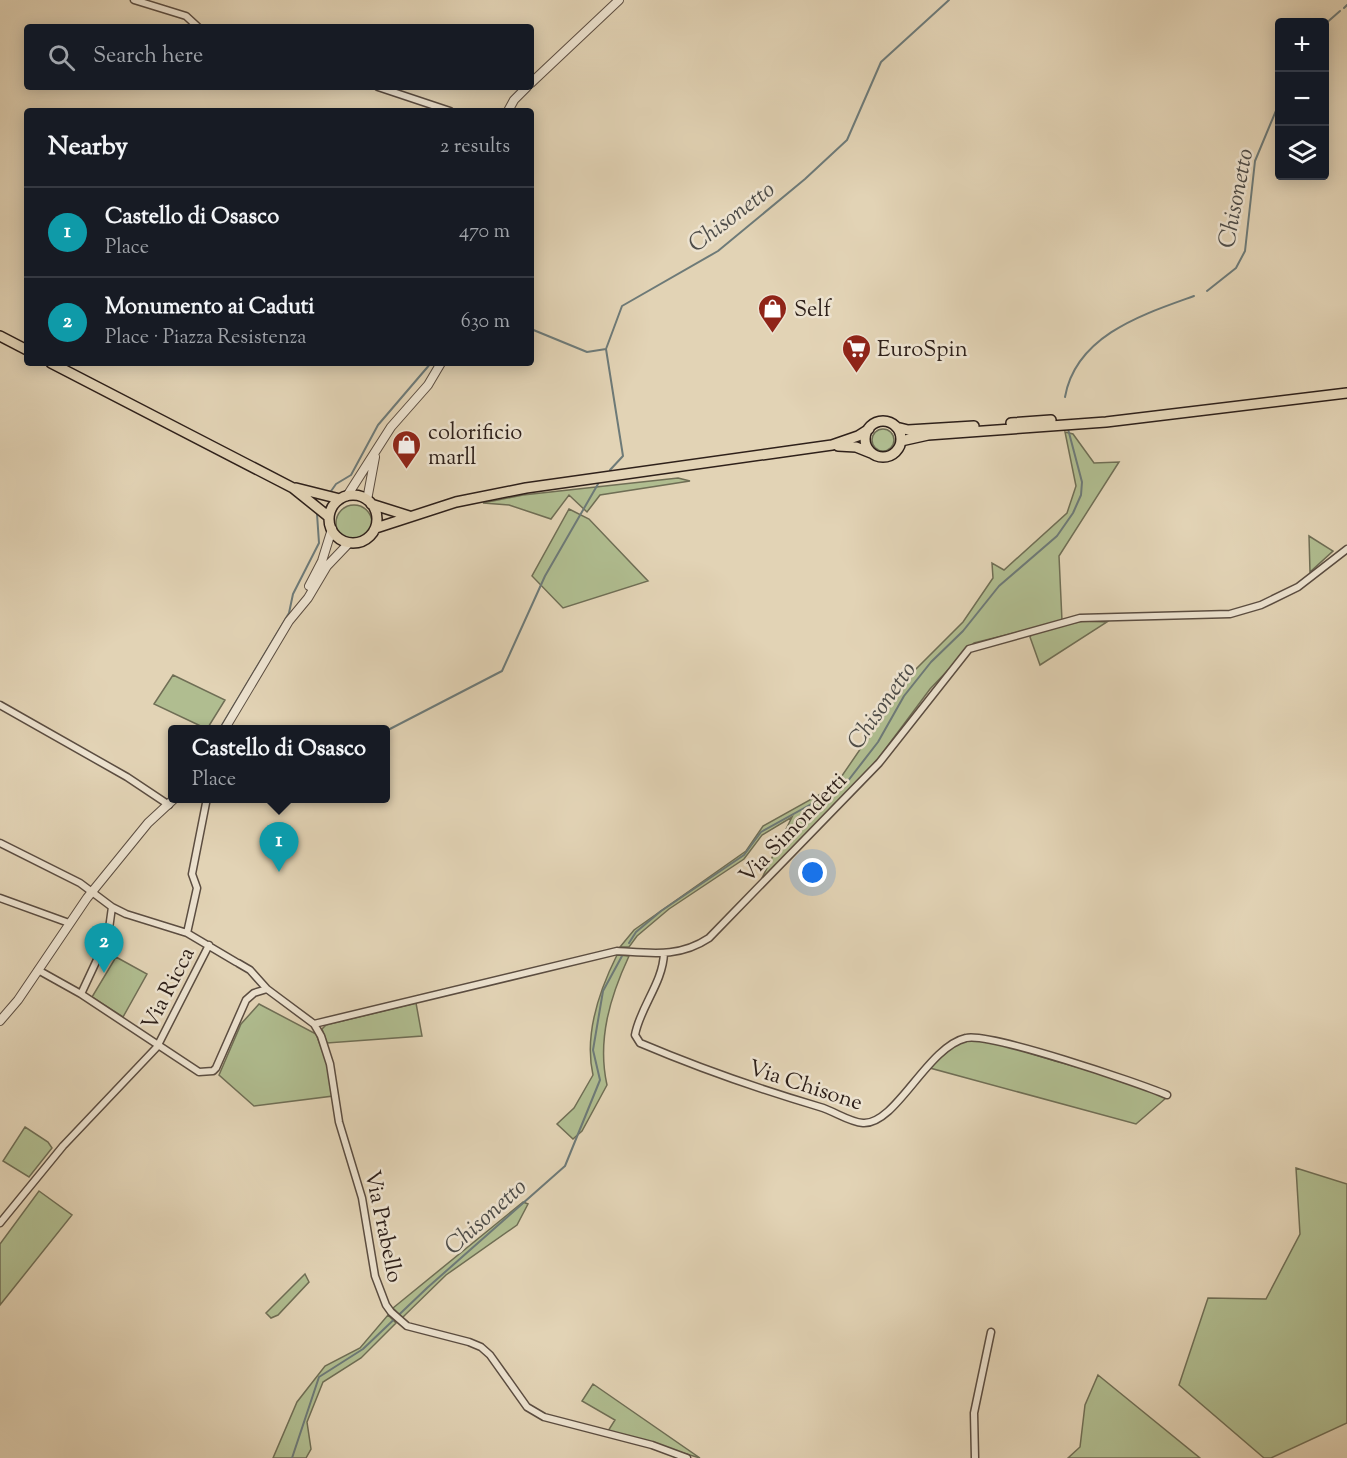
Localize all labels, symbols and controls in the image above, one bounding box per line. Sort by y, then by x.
map controls [1275,18,1329,180]
button: + [1275,18,1329,72]
search box [24,24,534,90]
icon: search [45,41,78,74]
text: Search here [93,41,203,73]
button: − [1275,72,1329,126]
button: layers [1275,126,1329,180]
text: Nearby [48,129,128,166]
text: 2 results [440,133,510,162]
water label: Chisonetto [1211,146,1263,251]
water label: Chisonetto [682,174,783,261]
text: Castello di Osasco [105,202,279,234]
text: 1 [64,218,71,247]
text: 470 m [459,218,510,247]
text: Place [105,234,149,263]
text: Monumento ai Caduti [105,292,315,324]
shop icon: Self [757,292,789,334]
place label: Self [794,295,832,327]
text: 2 [63,308,72,337]
text: 630 m [461,308,510,337]
text: Place · Piazza Resistenza [105,324,306,353]
supermarket icon: EuroSpin [840,332,872,374]
place label: EuroSpin [877,335,968,367]
place label: colorificio marll [428,418,522,475]
shop icon: colorificio marll [391,428,423,470]
water label: Chisonetto [840,655,925,757]
popup [168,725,390,803]
text: Castello di Osasco [192,734,366,766]
text: Place [192,766,236,795]
street label: Via Simondetti [733,766,855,892]
pin: 1 [260,822,298,872]
your location [798,858,827,887]
pin: 2 [84,924,124,973]
street label: Via Ricca [135,942,204,1036]
street label: Via Chisone [744,1053,866,1120]
street label: Via Prabello [355,1168,410,1286]
water label: Chisonetto [438,1171,535,1264]

